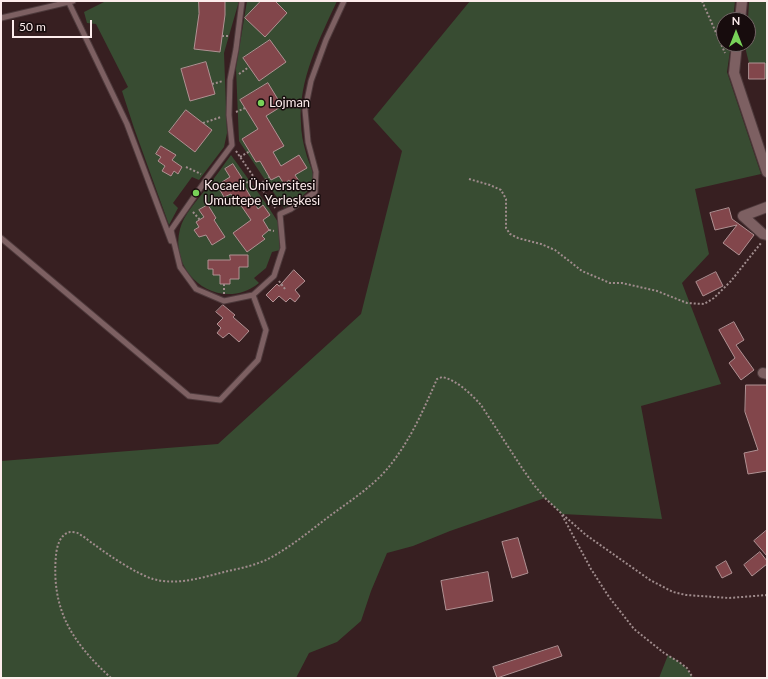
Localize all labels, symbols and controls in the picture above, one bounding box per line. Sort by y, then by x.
scale bar [14,12,94,38]
north arrow [716,12,756,52]
text: N [732,14,740,27]
text: 50 m [19,19,46,34]
place label: Lojman [269,95,310,111]
marker: Lojman [256,98,266,108]
place label: Kocaeli Üniversitesi Umuttepe Yerleşkesi [204,178,320,209]
marker: Kocaeli Üniversitesi Umuttepe Yerleşkesi [191,188,201,198]

